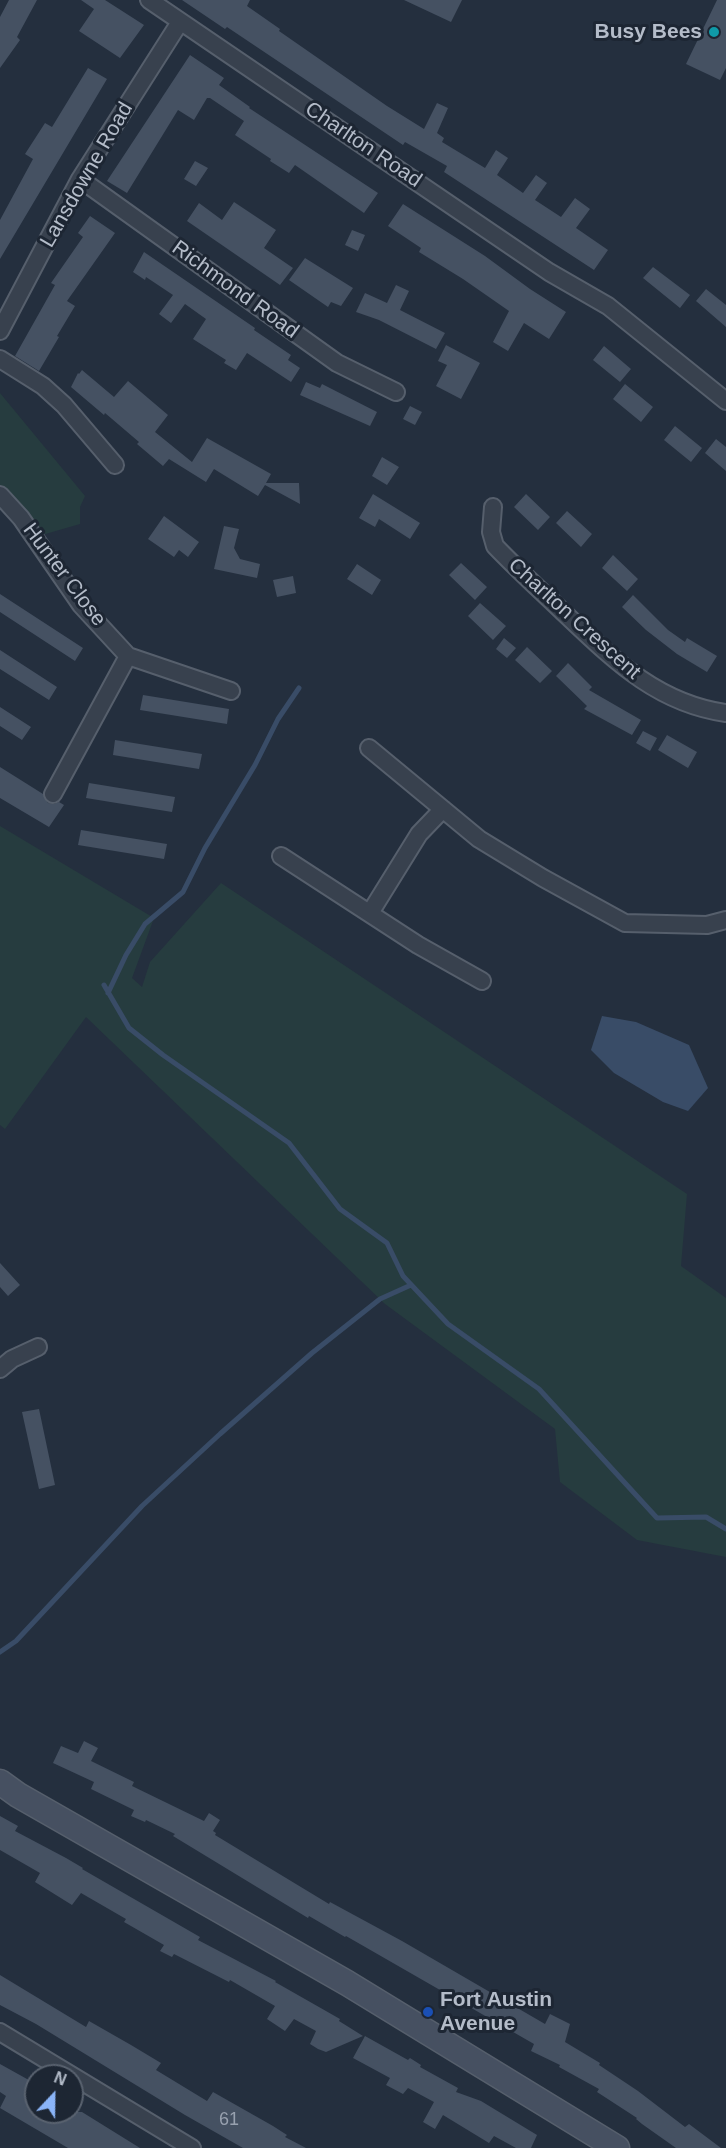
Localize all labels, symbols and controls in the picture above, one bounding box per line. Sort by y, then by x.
place label: Busy Bees [595,19,702,45]
marker: Busy Bees [707,25,721,39]
street label: Charlton Road [300,97,426,193]
street label: Lansdowne Road [35,98,139,252]
street label: Richmond Road [167,236,303,344]
street label: Hunter Close [17,518,111,632]
street label: Charlton Crescent [503,553,645,685]
place label: Fort Austin Avenue [440,1987,552,2037]
marker: Fort Austin Avenue [421,2005,435,2019]
north arrow [24,2064,84,2124]
text: N [52,2069,69,2089]
house number: 61 [219,2109,239,2131]

